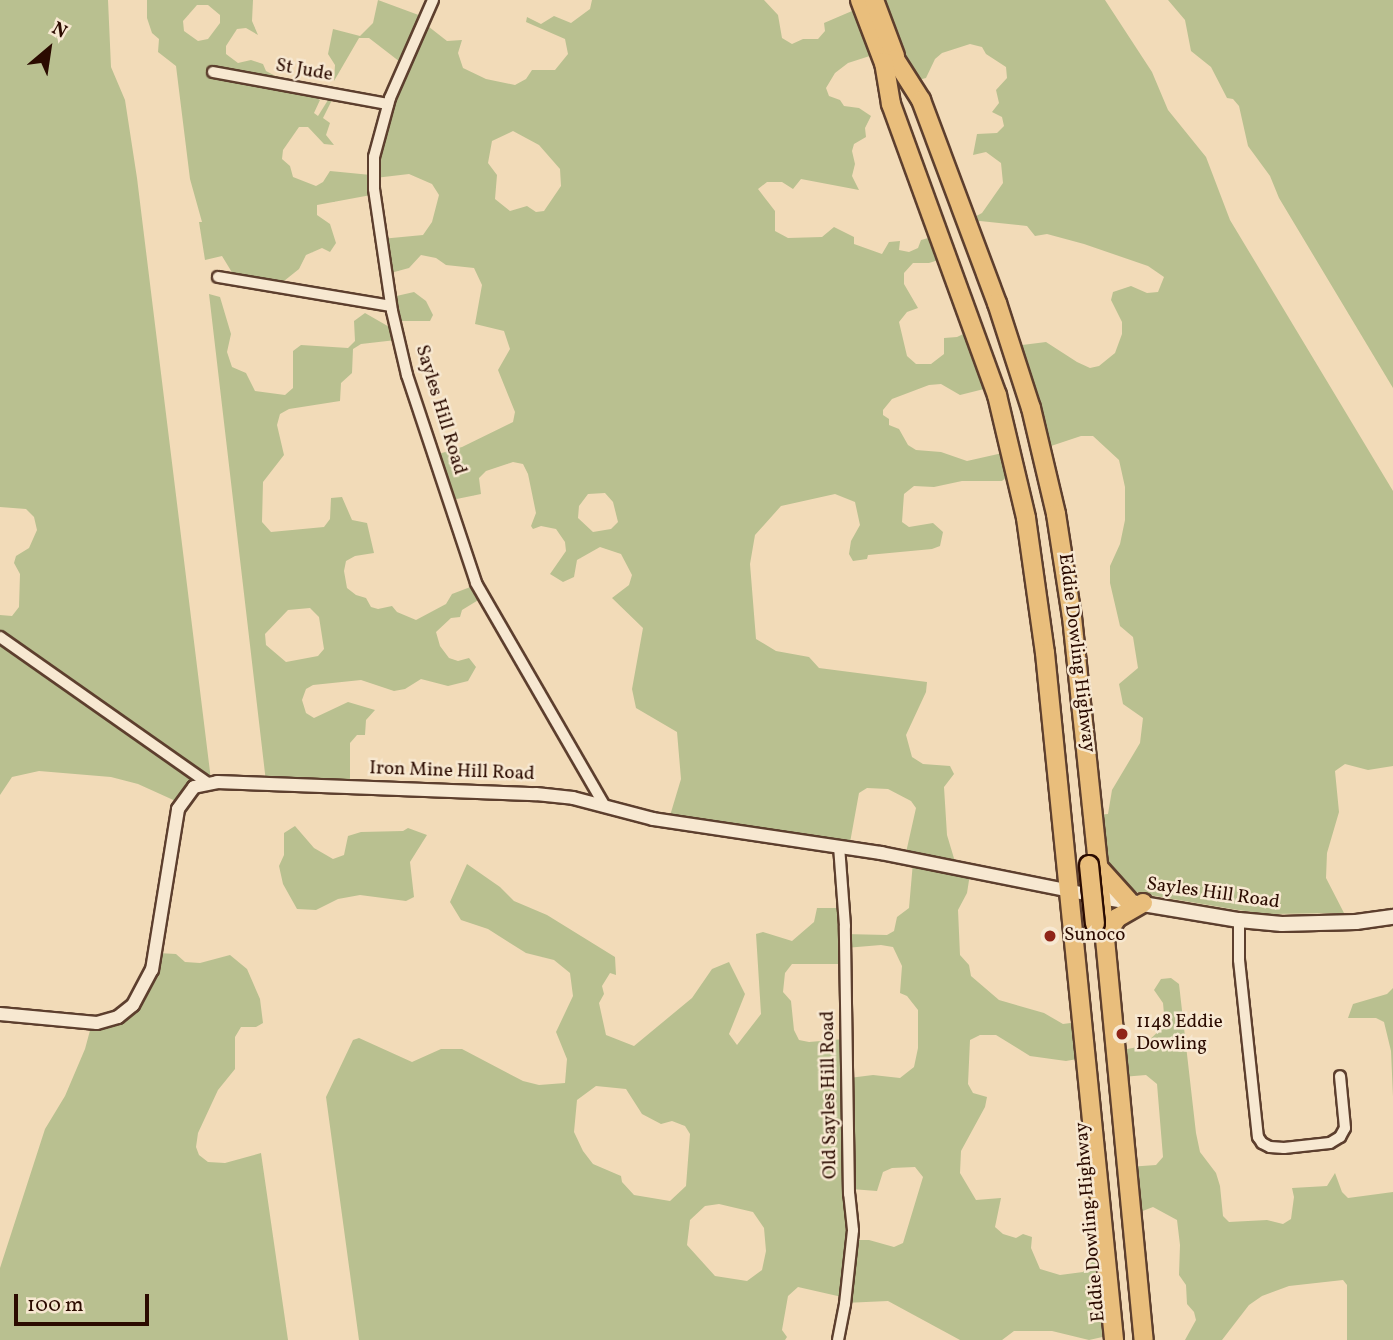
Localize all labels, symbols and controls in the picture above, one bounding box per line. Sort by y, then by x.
north arrow [14,14,84,84]
text: N [47,16,72,45]
street label: St Jude [274,55,334,87]
street label: Sayles Hill Road [409,342,471,478]
street label: Eddie Dowling Highway [1052,552,1100,754]
street label: Iron Mine Hill Road [369,758,535,786]
street label: Sayles Hill Road [1145,873,1281,915]
place label: Sunoco [1064,925,1125,947]
marker: Sunoco [1042,928,1058,944]
street label: Old Sayles Hill Road [817,1011,843,1179]
place label: 1148 Eddie Dowling [1136,1012,1223,1056]
marker: 1148 Eddie Dowling [1114,1026,1130,1042]
street label: Eddie Dowling Highway [1071,1121,1111,1323]
scale bar [18,1280,152,1324]
text: 100 m [27,1291,84,1320]

